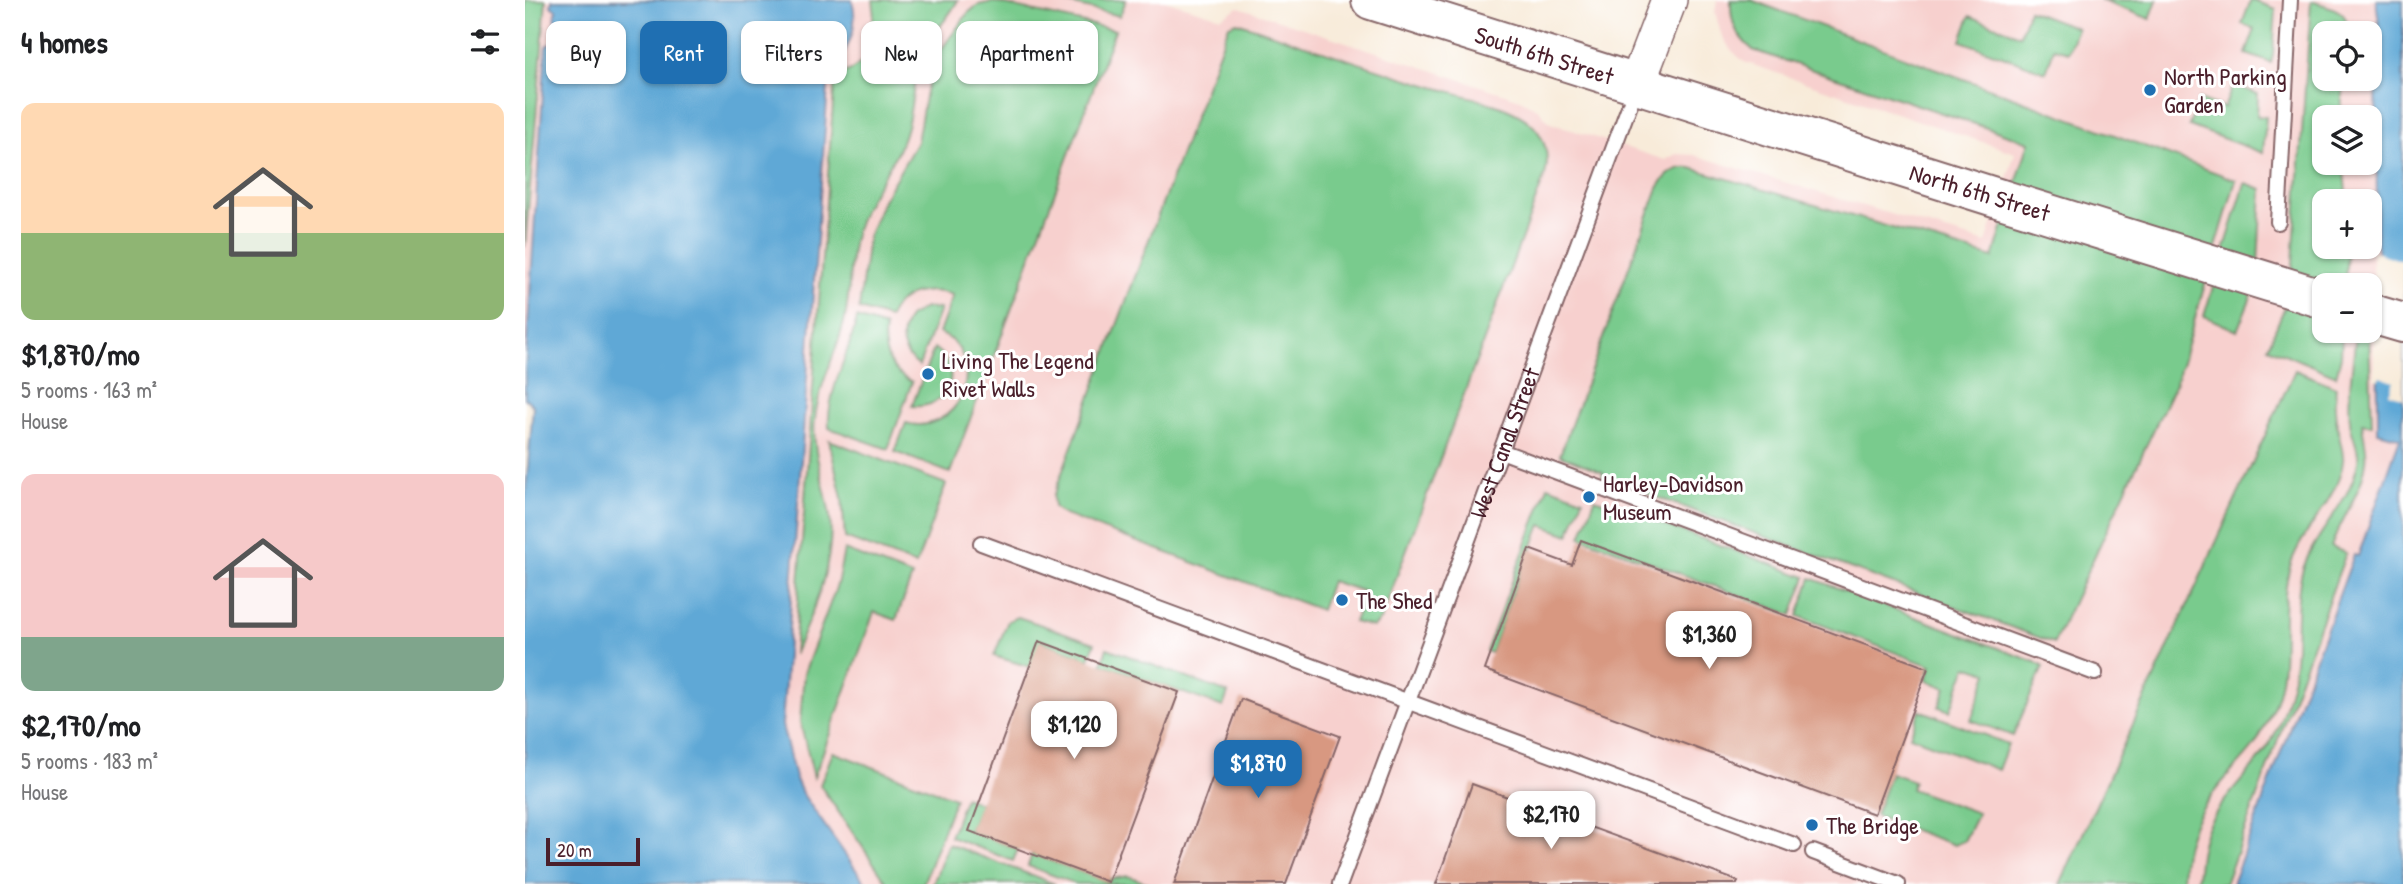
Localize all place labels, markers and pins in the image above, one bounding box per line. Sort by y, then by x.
place label: North Parking Garden [2164,60,2287,120]
marker: North Parking Garden [2142,82,2158,98]
place label: Living The Legend Rivet Walls [942,344,1094,404]
marker: Living The Legend Rivet Walls [920,366,936,382]
place label: Harley-Davidson Museum [1603,467,1744,527]
marker: Harley-Davidson Museum [1581,489,1597,505]
place label: The Shed [1356,584,1432,616]
marker: The Shed [1334,592,1350,608]
pin: $1,360 [1652,612,1766,671]
pin: $1,120 [1017,702,1131,761]
pin: $1,870 [1201,740,1315,800]
pin: $2,170 [1494,792,1608,851]
place label: The Bridge [1826,809,1919,841]
marker: The Bridge [1804,817,1820,833]

